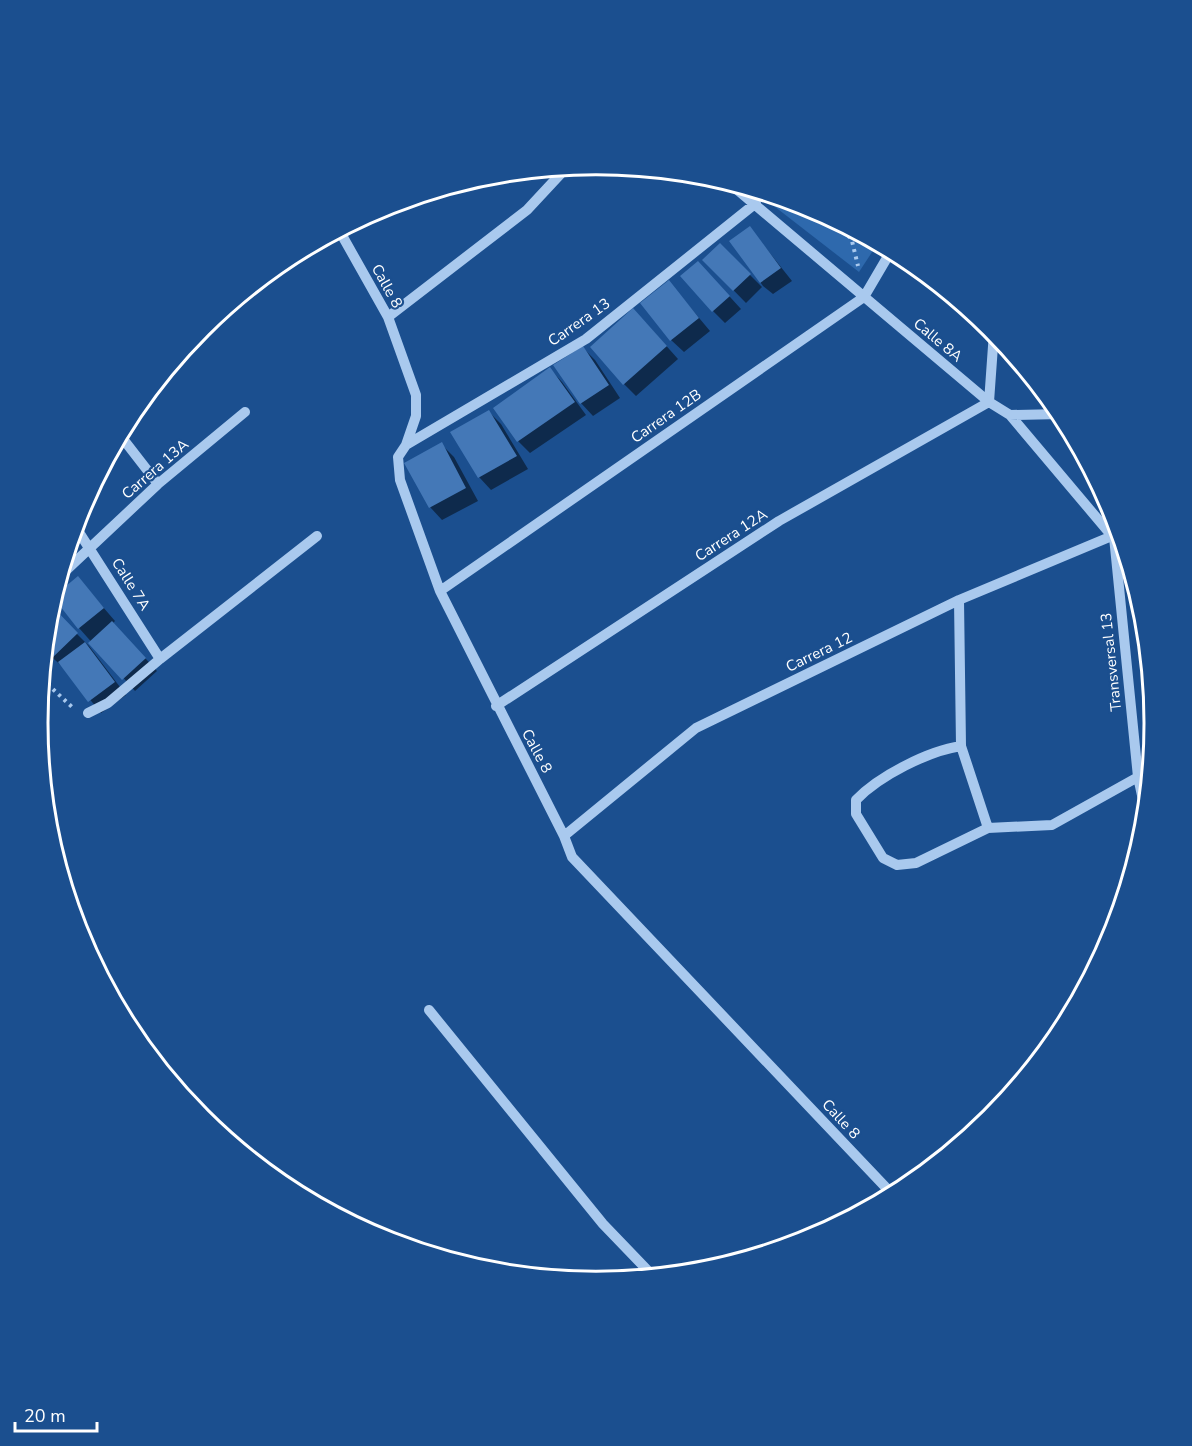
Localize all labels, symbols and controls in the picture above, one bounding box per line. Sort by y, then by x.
street label: Calle 8 [367,260,407,312]
street label: Carrera 13 [544,293,614,351]
street label: Calle 8A [909,314,967,366]
street label: Carrera 12B [627,384,705,448]
street label: Carrera 13A [117,434,193,504]
street label: Carrera 12A [691,504,771,566]
street label: Calle 7A [107,554,155,614]
street label: Transversal 13 [1096,612,1126,712]
street label: Carrera 12 [782,627,856,677]
street label: Calle 8 [517,725,557,777]
street label: Calle 8 [818,1095,864,1143]
scale bar [15,1395,98,1433]
text: 20 m [24,1404,66,1428]

